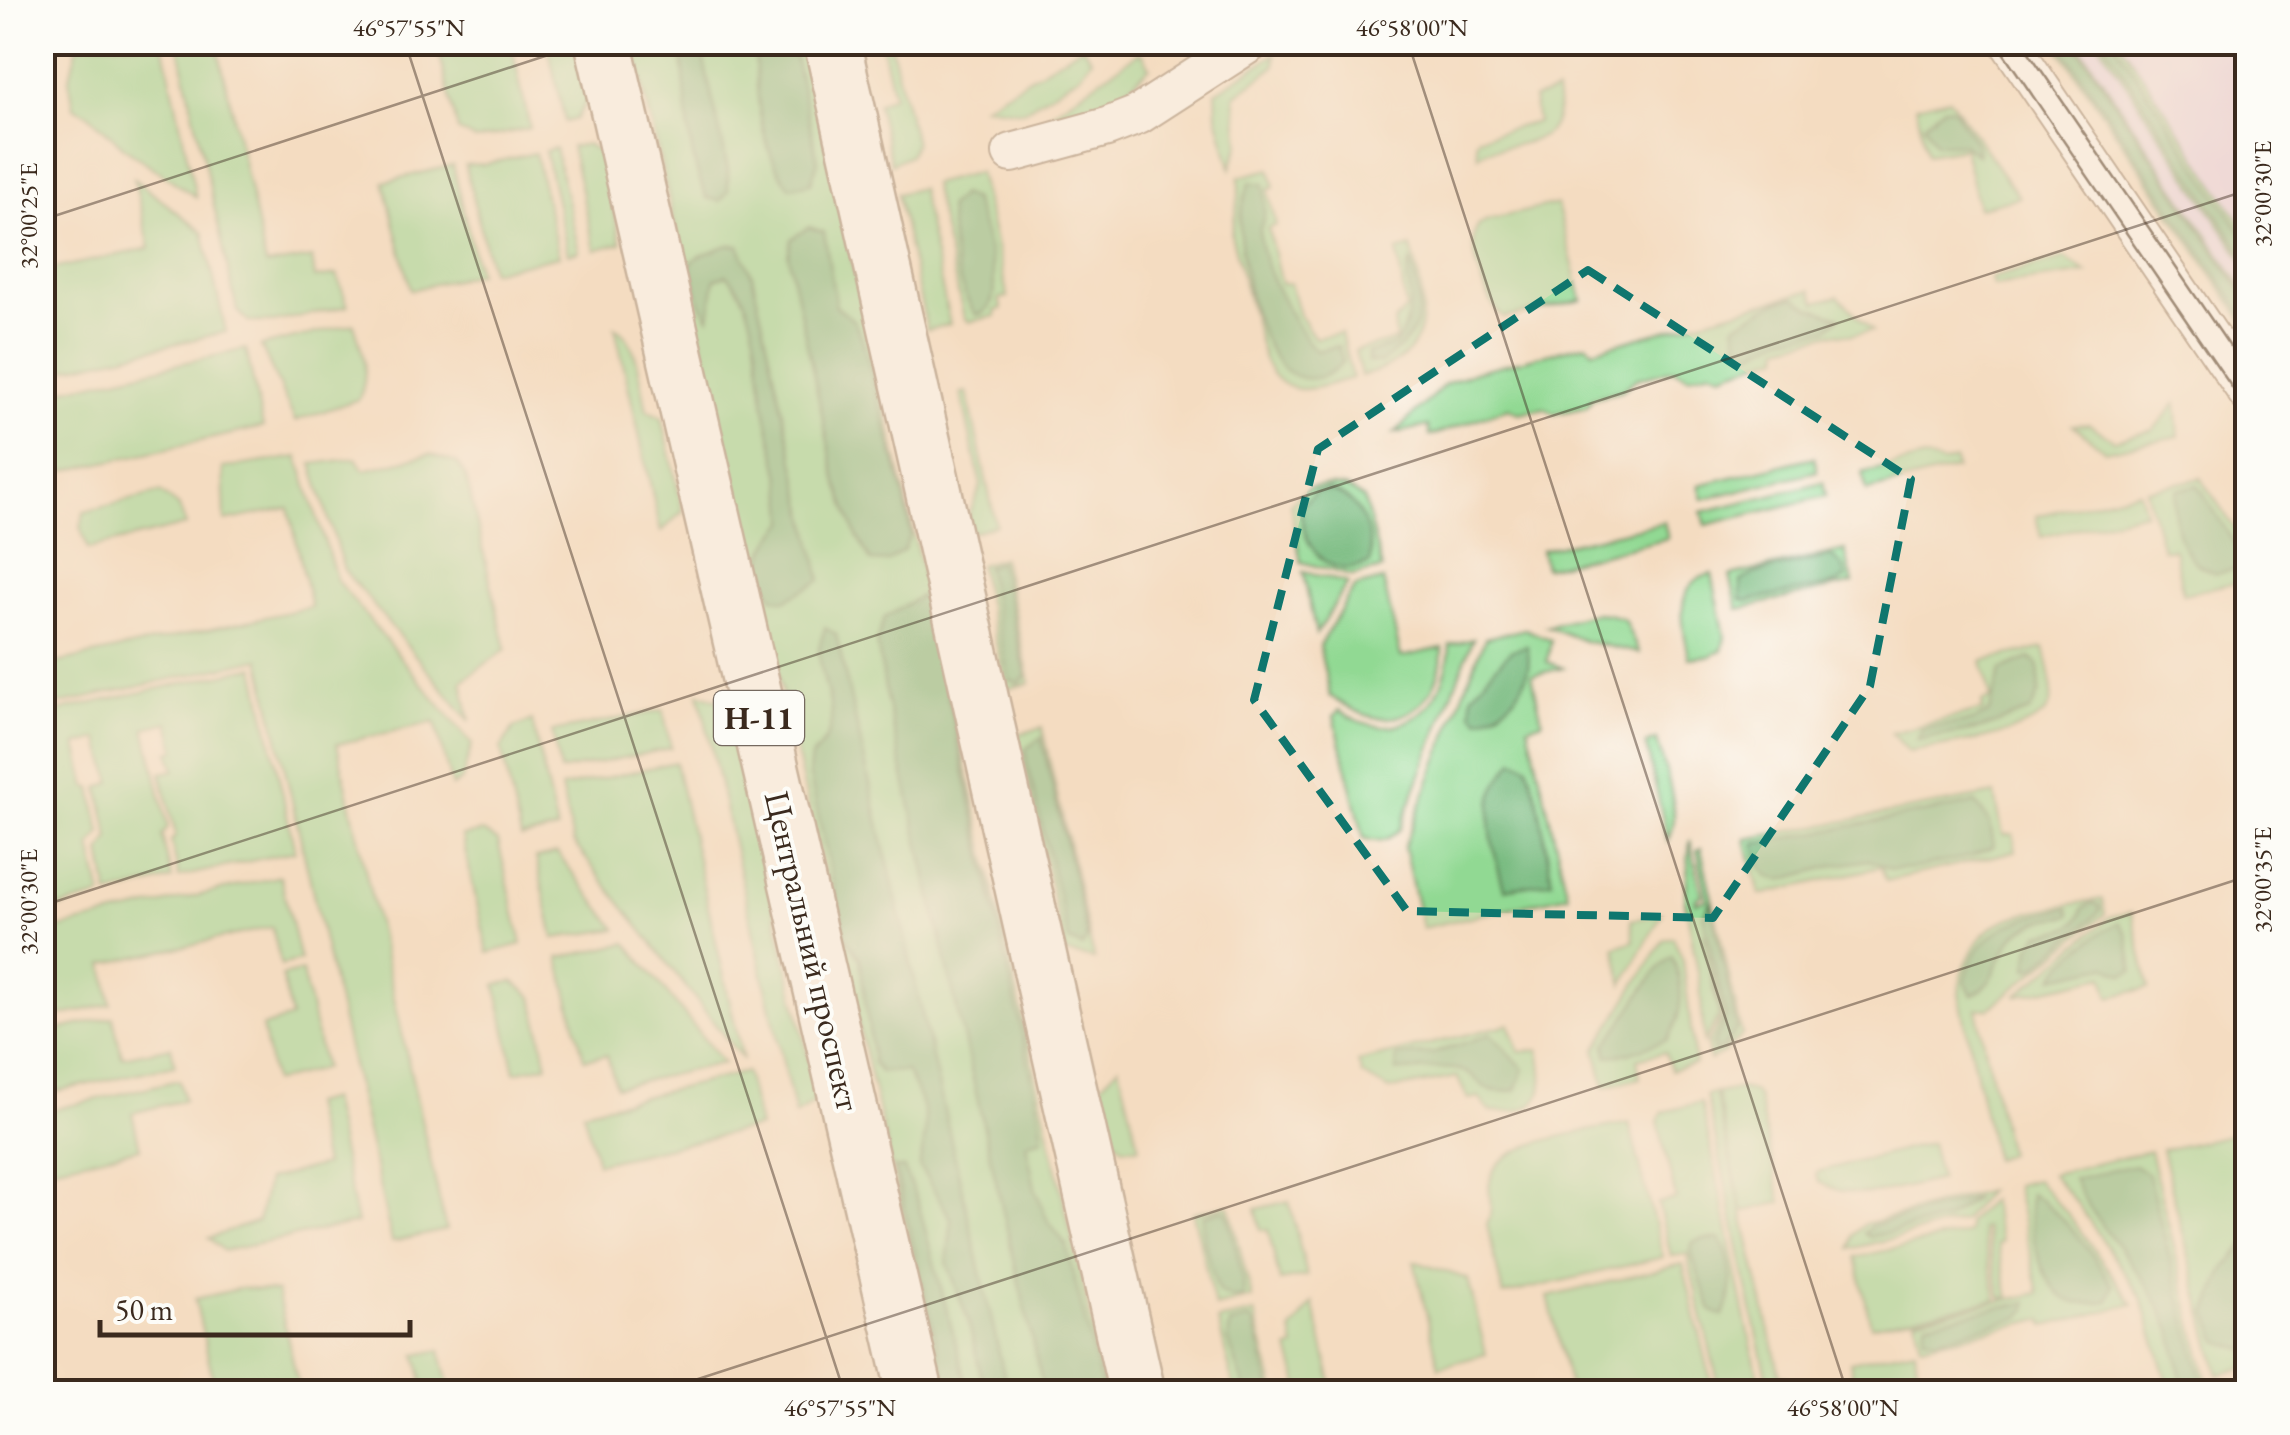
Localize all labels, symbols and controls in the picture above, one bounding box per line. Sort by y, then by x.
text: 46°57'55"N [353,11,465,43]
text: 46°58'00"N [1356,11,1468,43]
text: 32°00'30"E [2246,141,2278,247]
text: 32°00'25"E [12,163,44,269]
road number: Н-11 [714,691,804,745]
street label: Центральний проспект [754,787,872,1115]
text: 32°00'35"E [2246,827,2278,933]
text: 32°00'30"E [12,849,44,955]
scale bar [100,1275,410,1337]
text: 50 m [115,1290,173,1329]
text: 46°57'55"N [784,1391,896,1423]
text: 46°58'00"N [1787,1391,1899,1423]

